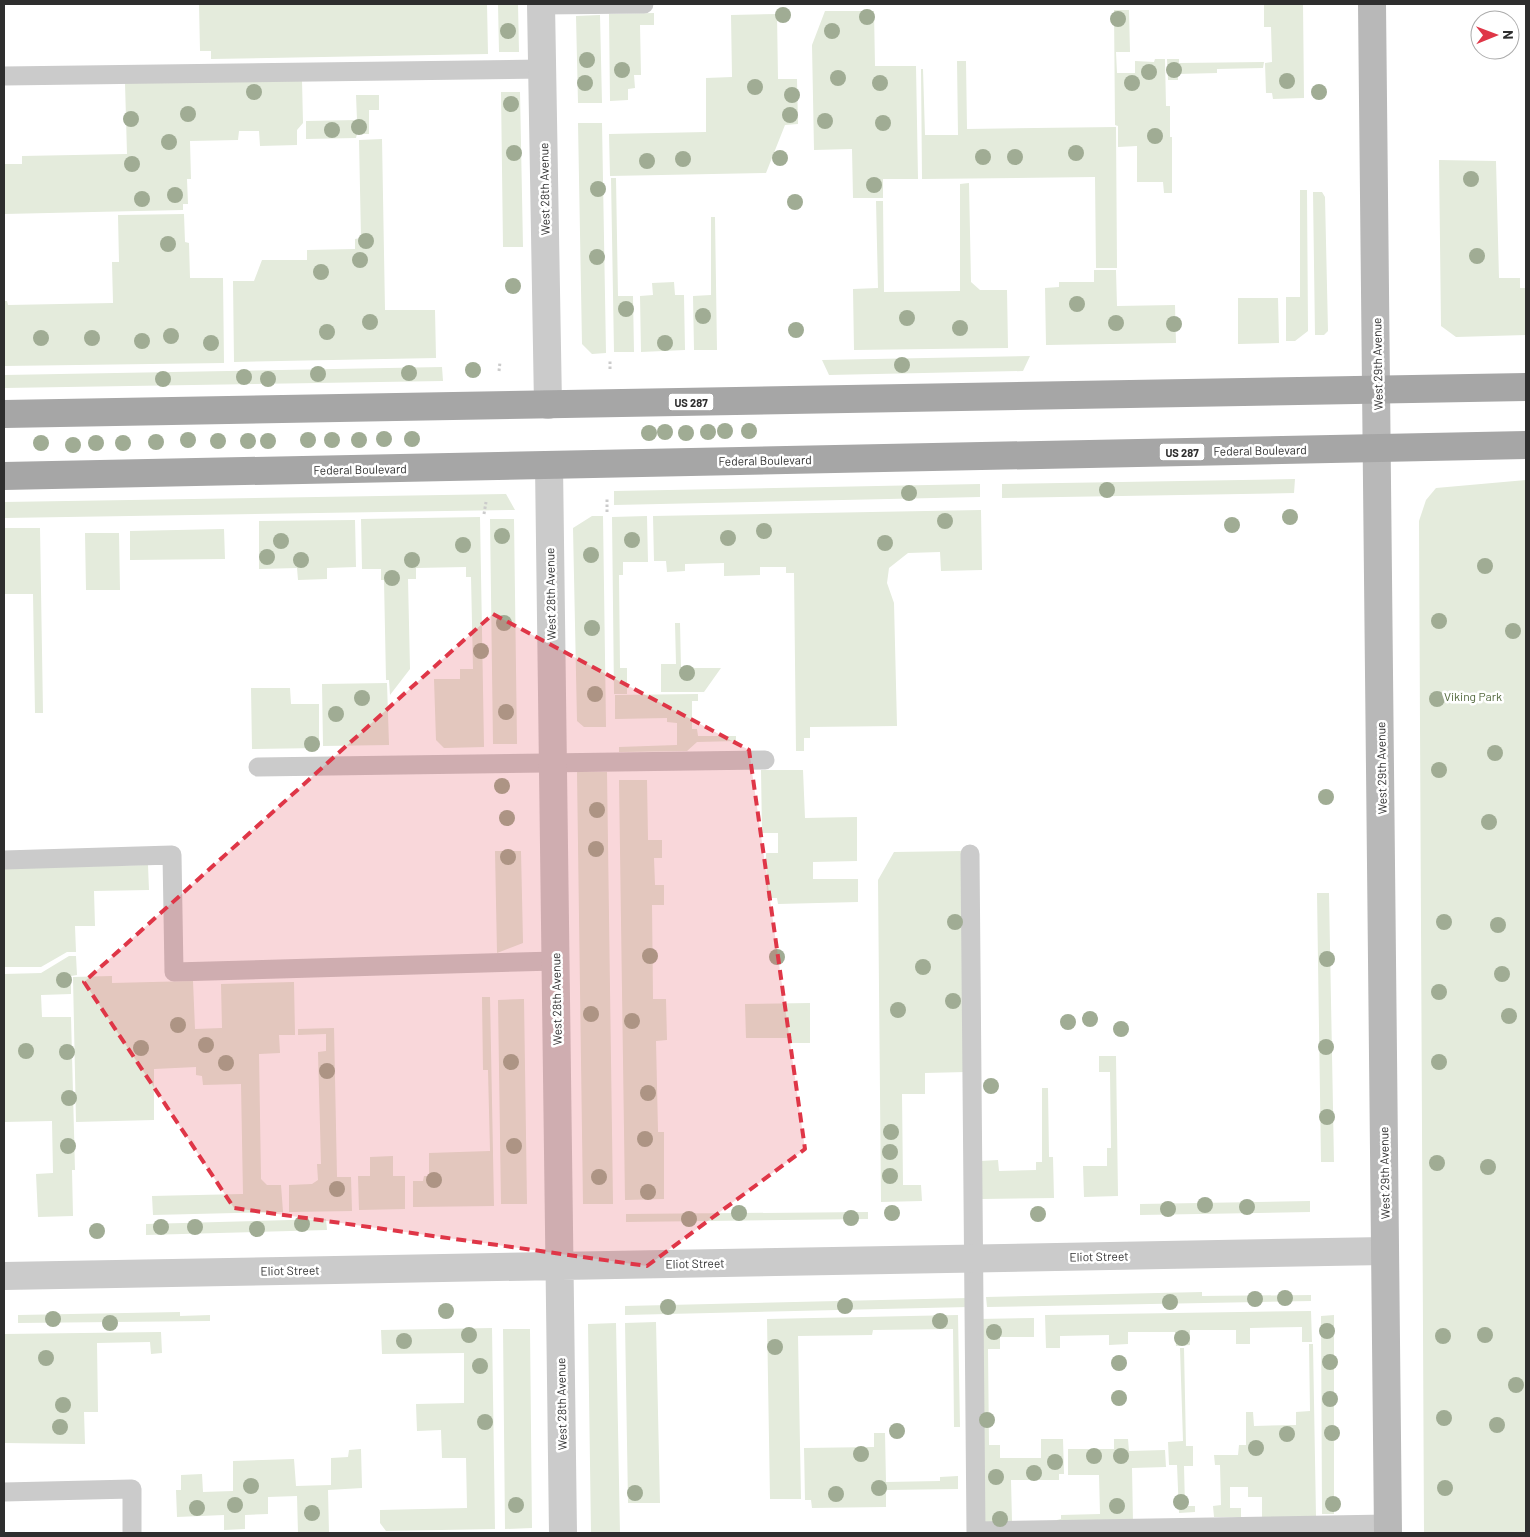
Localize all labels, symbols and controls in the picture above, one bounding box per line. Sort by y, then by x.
north arrow [1470,10,1520,60]
text: N [1500,30,1517,40]
street label: West 28th Avenue [536,142,552,236]
street label: West 29th Avenue [1369,317,1385,411]
road number: US 287 [668,394,714,411]
street label: Federal Boulevard [1213,442,1307,458]
road number: US 287 [1160,444,1204,461]
street label: Federal Boulevard [718,452,812,468]
street label: Federal Boulevard [313,461,407,477]
street label: West 28th Avenue [542,547,558,641]
park label: Viking Park [1444,689,1502,703]
street label: West 29th Avenue [1373,721,1389,815]
street label: West 28th Avenue [548,952,564,1046]
street label: West 29th Avenue [1376,1126,1392,1220]
street label: Eliot Street [1069,1248,1129,1264]
street label: Eliot Street [665,1255,725,1271]
street label: Eliot Street [260,1262,320,1278]
street label: West 28th Avenue [553,1357,569,1451]

